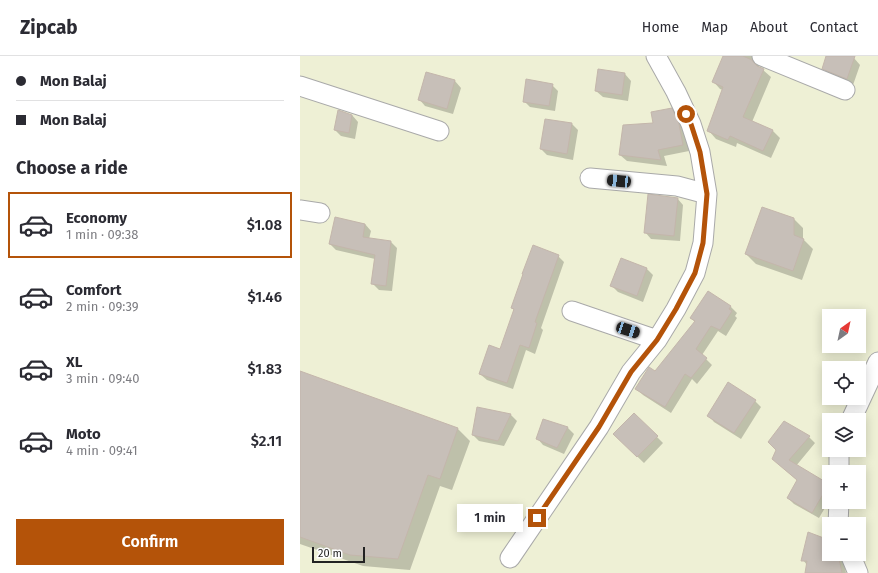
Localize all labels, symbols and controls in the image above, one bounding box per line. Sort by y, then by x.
text: Zipcab [20,16,78,39]
text: Home [642,19,679,36]
text: Map [701,19,728,36]
text: About [750,19,788,36]
text: Contact [810,19,858,36]
text: Mon Balaj [40,72,107,90]
route start [677,105,695,123]
text: Mon Balaj [40,111,107,129]
text: Choose a ride [16,157,128,179]
car [607,174,631,188]
icon: car [18,207,54,243]
text: Economy [66,209,127,227]
text: $1.08 [247,216,282,234]
text: 1 min · 09:38 [66,227,138,242]
icon: car [18,279,54,315]
text: Comfort [66,281,122,299]
text: $1.46 [248,288,282,306]
text: 2 min · 09:39 [66,299,139,314]
north arrow [822,309,866,353]
map controls [822,309,866,561]
car [615,321,641,339]
icon: car [18,351,54,387]
text: XL [66,353,82,371]
text: $1.83 [248,360,282,378]
button: locate [822,361,866,405]
text: 3 min · 09:40 [66,371,140,386]
button: layers [822,413,866,457]
icon: car [18,423,54,459]
text: Moto [66,425,101,443]
text: $2.11 [251,432,282,450]
text: 4 min · 09:41 [66,443,138,458]
button: + [822,465,866,509]
callout: 1 min [457,504,523,532]
route end [528,509,546,527]
text: 1 min [474,510,506,525]
button: − [822,517,866,561]
button: Confirm [16,519,284,565]
scale bar [312,545,365,564]
text: 20 m [318,547,342,560]

